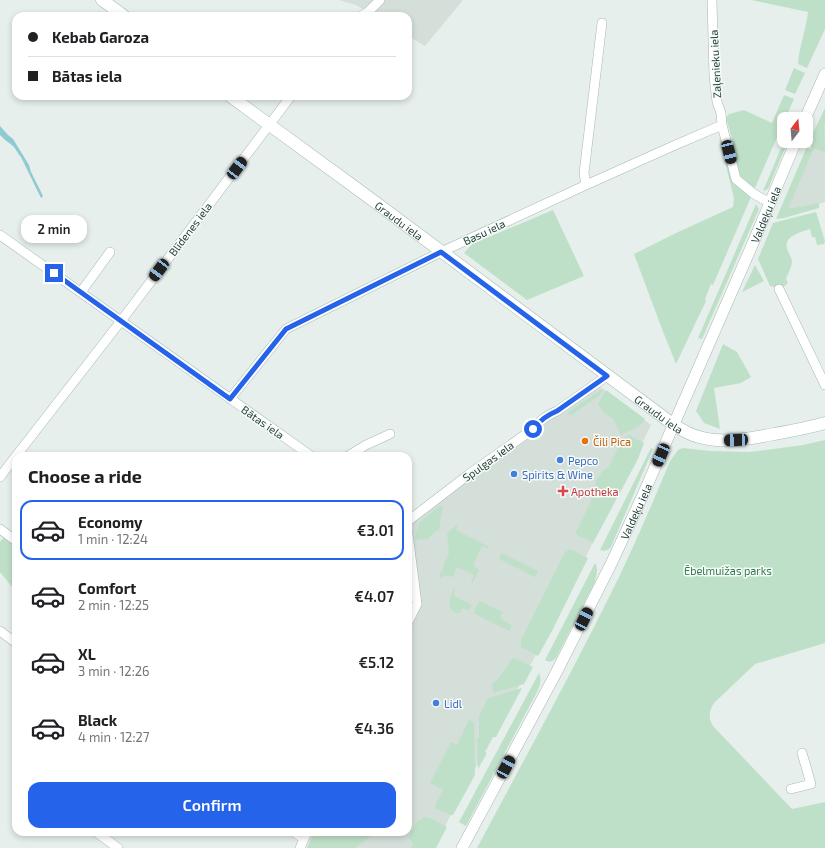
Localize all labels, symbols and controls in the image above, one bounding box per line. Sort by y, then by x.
text: Kebab Garoza [52,28,149,46]
street label: Zaļenieku iela [707,29,725,99]
text: Bātas iela [52,67,122,85]
north arrow [777,112,813,148]
map controls [777,112,813,148]
car [720,139,738,165]
car [225,155,249,181]
street label: Valdeķu iela [747,184,783,245]
street label: Graudu iela [373,198,426,242]
street label: Blīdenes iela [166,200,214,258]
callout: 2 min [21,215,87,243]
street label: Basu iela [461,217,507,247]
text: 2 min [38,221,70,237]
car [147,257,171,283]
route end [45,264,63,282]
street label: Graudu iela [632,392,686,436]
street label: Bātas iela [239,403,287,441]
route start [524,420,542,438]
car [724,434,748,446]
place label: Čili Pica [593,435,631,448]
marker: Čili Pica [580,436,590,446]
street label: Spulgas iela [460,438,516,484]
car [651,442,671,468]
place label: Pepco [568,454,598,467]
marker: Pepco [555,455,565,465]
text: Choose a ride [28,465,142,487]
place label: Spirits & Wine [522,468,593,481]
marker: Spirits & Wine [509,469,519,479]
street label: Valdeķu iela [617,481,654,541]
place label: Apotheka [571,485,619,498]
marker: Apotheka [558,486,568,496]
icon: car [30,512,66,548]
text: Economy [78,513,143,531]
text: €3.01 [357,521,394,539]
text: 1 min · 12:24 [78,531,148,547]
park label: Ēbelmuižas parks [684,564,772,577]
icon: car [30,578,66,614]
text: Comfort [78,579,136,597]
text: €4.07 [354,587,394,605]
text: 2 min · 12:25 [78,597,149,613]
car [573,606,595,632]
icon: car [30,644,66,680]
text: XL [78,645,96,663]
text: €5.12 [358,653,394,671]
text: 3 min · 12:26 [78,663,149,679]
place label: Lidl [444,697,463,710]
marker: Lidl [431,698,441,708]
icon: car [30,710,66,746]
text: Black [78,711,117,729]
text: €4.36 [354,719,394,737]
text: 4 min · 12:27 [78,729,149,745]
car [495,754,517,780]
button: Confirm [28,782,396,828]

